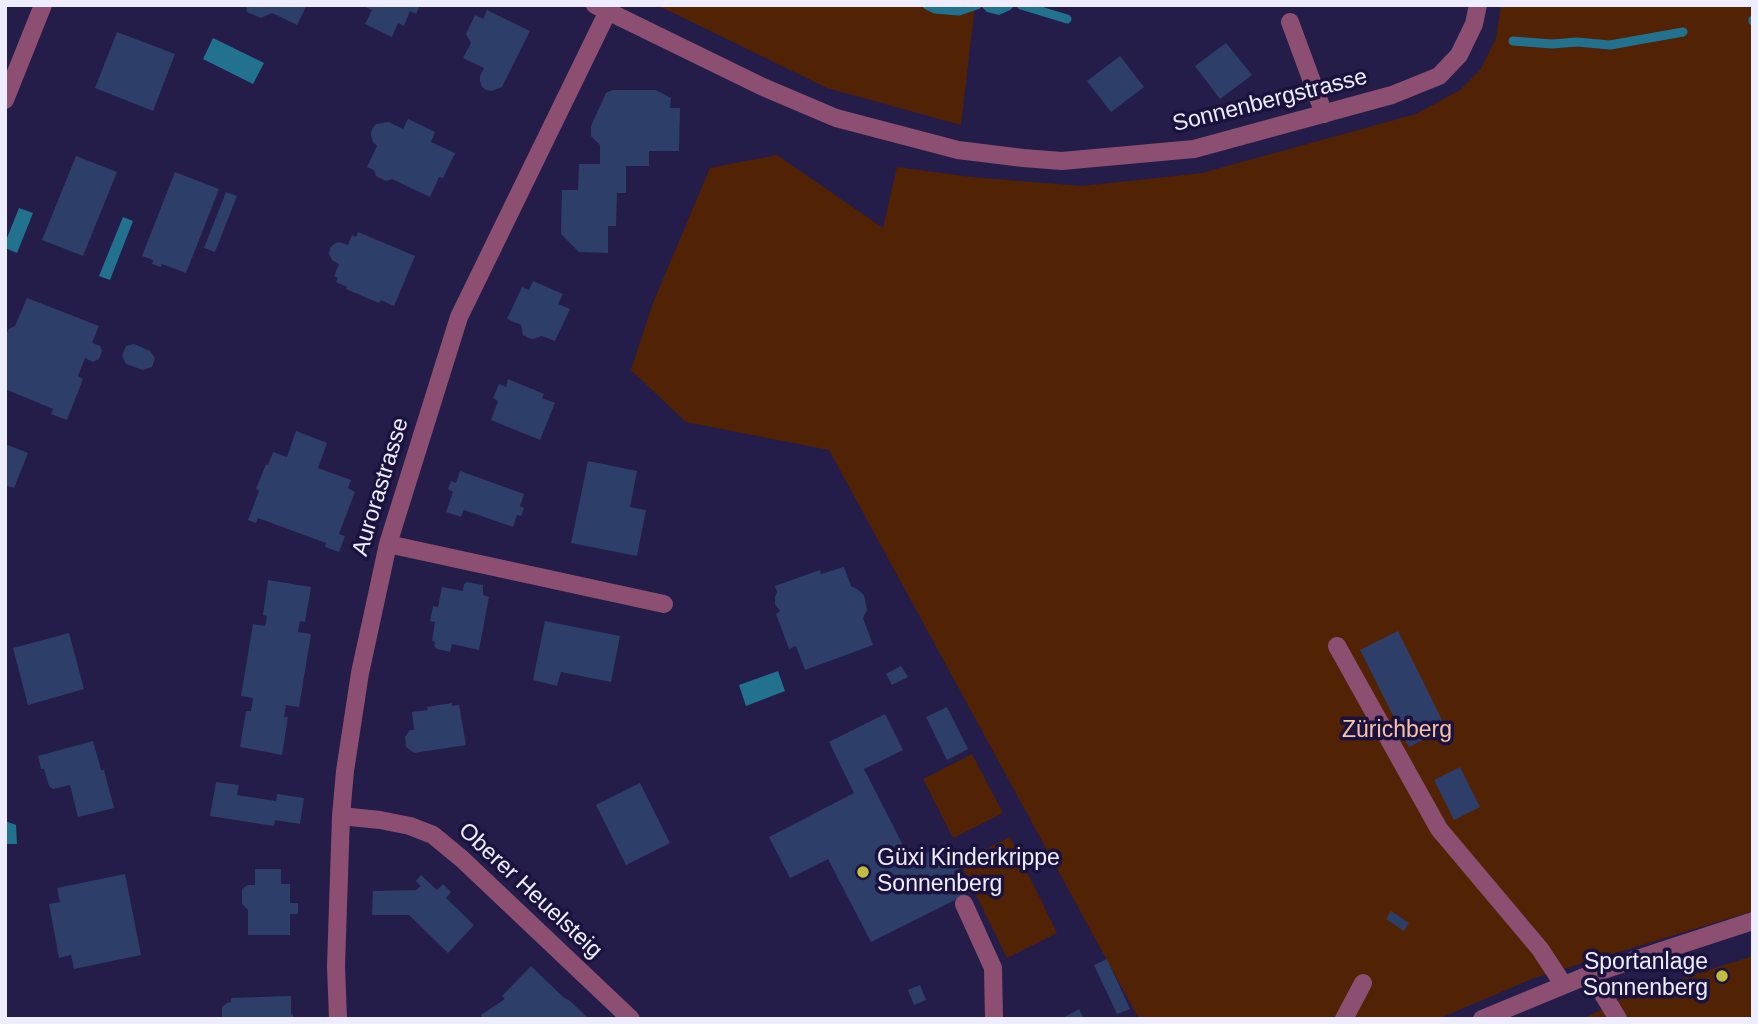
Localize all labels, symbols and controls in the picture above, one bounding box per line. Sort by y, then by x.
street label: Sonnenbergstrasse [1170,63,1370,139]
street label: Aurorastrasse [347,415,415,559]
park label: Zürichberg [1342,717,1452,745]
street label: Oberer Heuelsteig [452,817,608,965]
place label: Güxi Kinderkrippe Sonnenberg [877,845,1060,899]
marker: Güxi Kinderkrippe Sonnenberg [855,864,871,880]
place label: Sportanlage Sonnenberg [1583,949,1708,1003]
marker: Sportanlage Sonnenberg [1714,968,1730,984]

